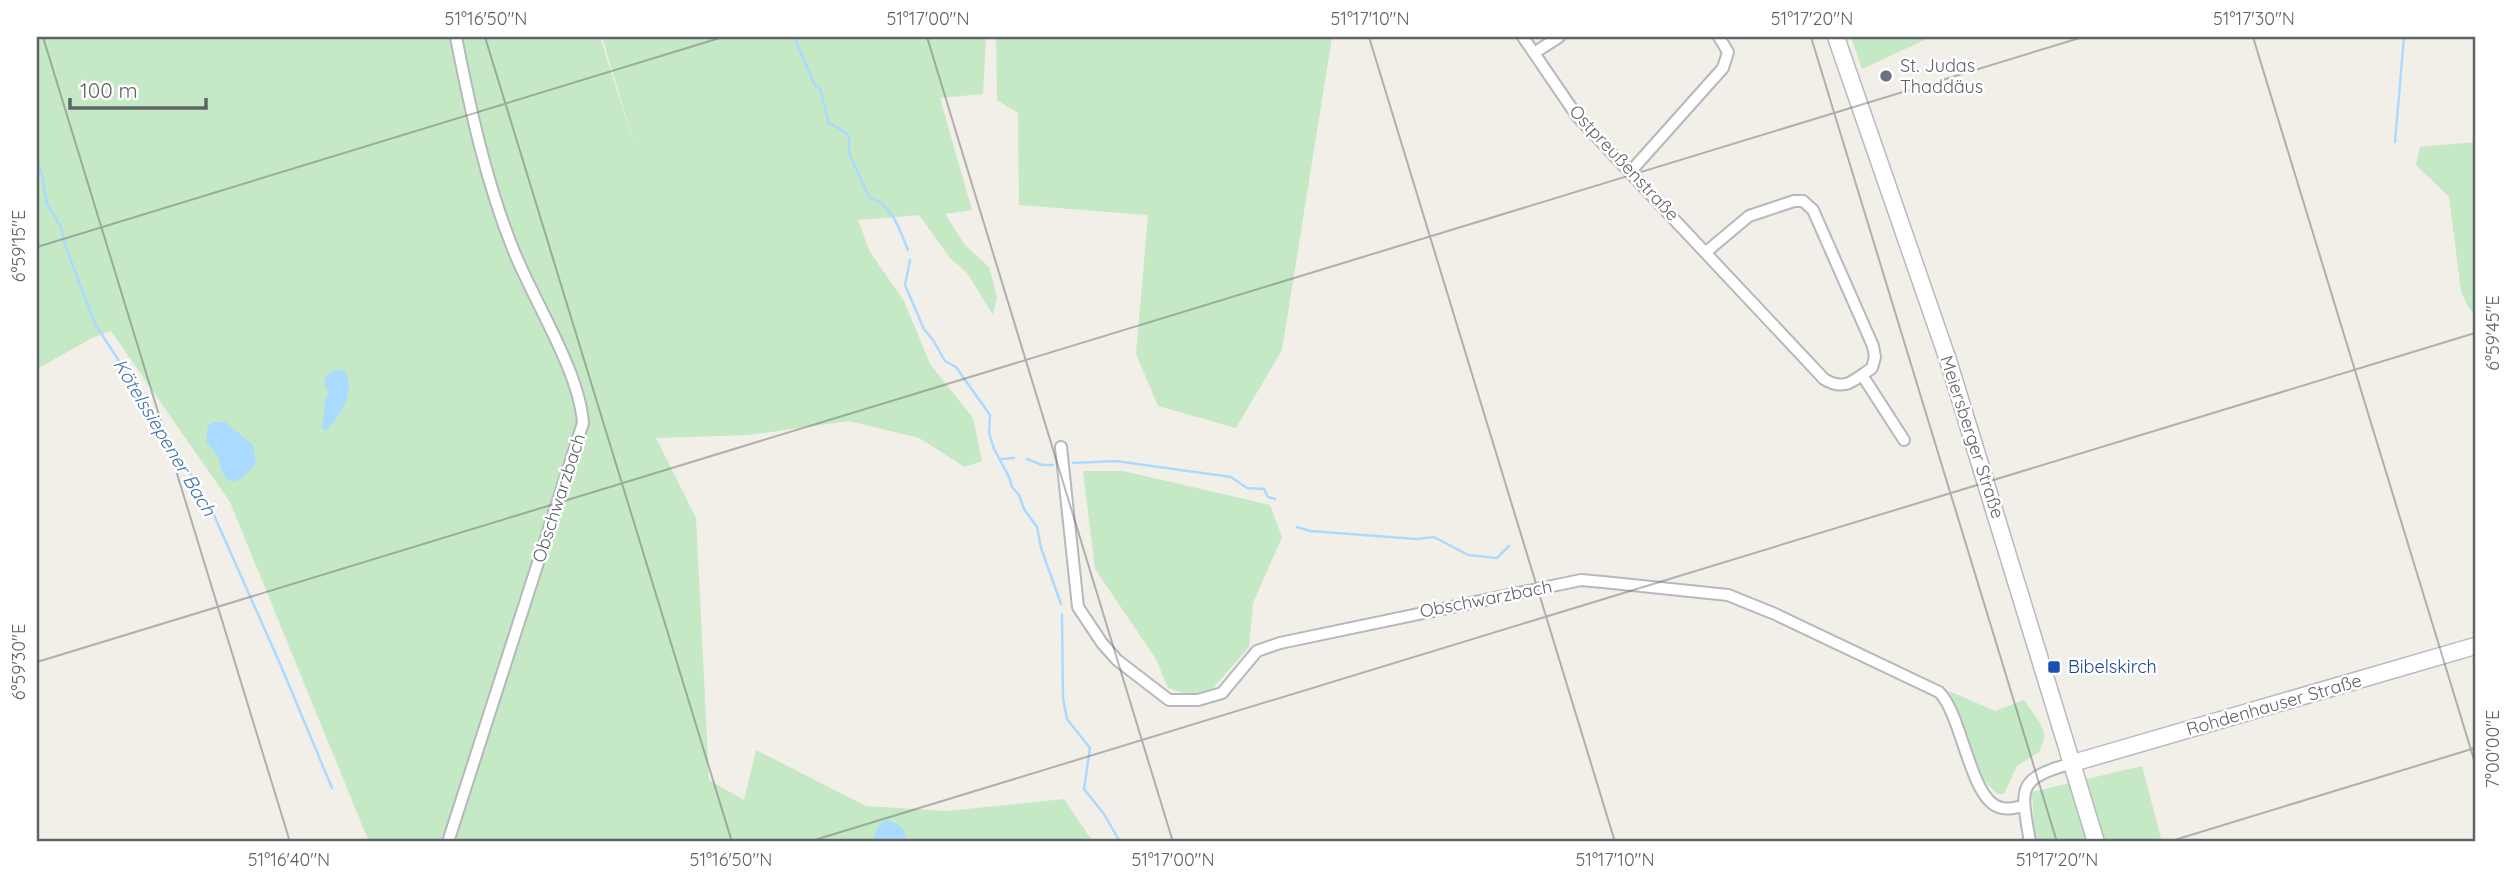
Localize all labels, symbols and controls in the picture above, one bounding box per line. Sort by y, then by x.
text: 51°16'50"N [445,7,527,30]
text: 51°17'00"N [886,7,970,30]
text: 51°17'10"N [1330,7,1410,30]
text: 51°17'20"N [1771,7,1853,30]
text: 51°17'30"N [2213,7,2295,30]
place label: St. Judas Thaddäus [1900,54,1983,98]
scale bar [70,66,206,110]
marker: St. Judas Thaddäus [1878,68,1894,84]
text: 100 m [80,77,138,103]
street label: Ostpreußenstraße [1564,100,1684,226]
text: 6°59'15"E [7,210,30,282]
text: 6°59'45"E [2481,295,2504,371]
street label: Meiersberger Straße [1935,352,2010,521]
water label: Kötelssiepener Bach [109,354,222,521]
street label: Obschwarzbach [527,431,590,565]
street label: Obschwarzbach [1418,574,1554,623]
text: 6°59'30"E [7,624,30,700]
place label: Bibelskirch [2068,655,2157,678]
marker: Bibelskirch [2046,659,2062,675]
street label: Rohdenhauser Straße [2184,669,2364,741]
text: 7°00'00"E [2481,710,2504,788]
text: 51°16'40"N [248,848,330,871]
text: 51°16'50"N [690,848,772,871]
text: 51°17'00"N [1131,848,1215,871]
text: 51°17'10"N [1575,848,1655,871]
text: 51°17'20"N [2016,848,2098,871]

